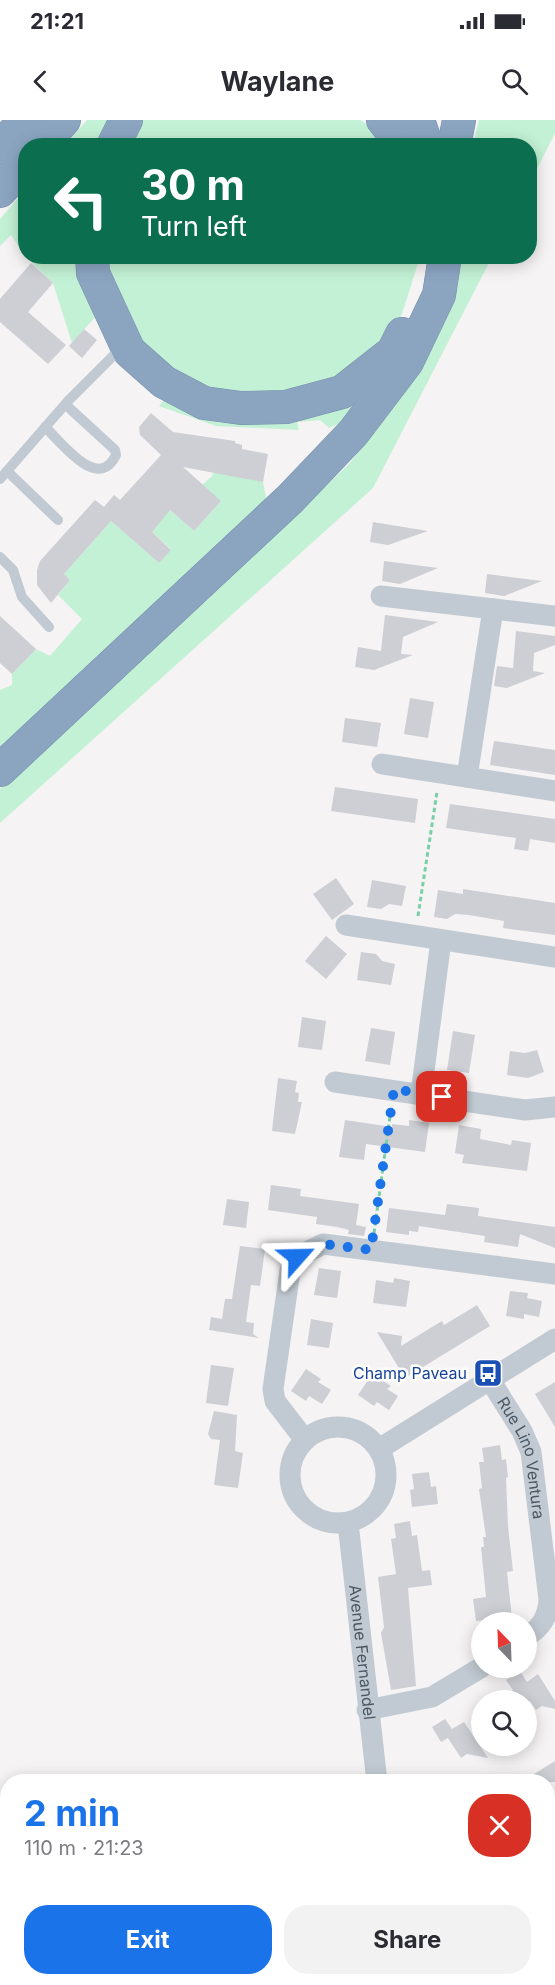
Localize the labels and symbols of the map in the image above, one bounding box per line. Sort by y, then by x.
pin [416,1071,467,1122]
position arrow [265,1225,329,1289]
bus stop icon: Champ Paveau [472,1357,504,1389]
place label: Champ Paveau [353,1363,467,1383]
street label: Rue Lino Ventura [493,1393,549,1520]
street label: Avenue Fernandel [345,1583,380,1721]
north arrow [471,1612,537,1678]

